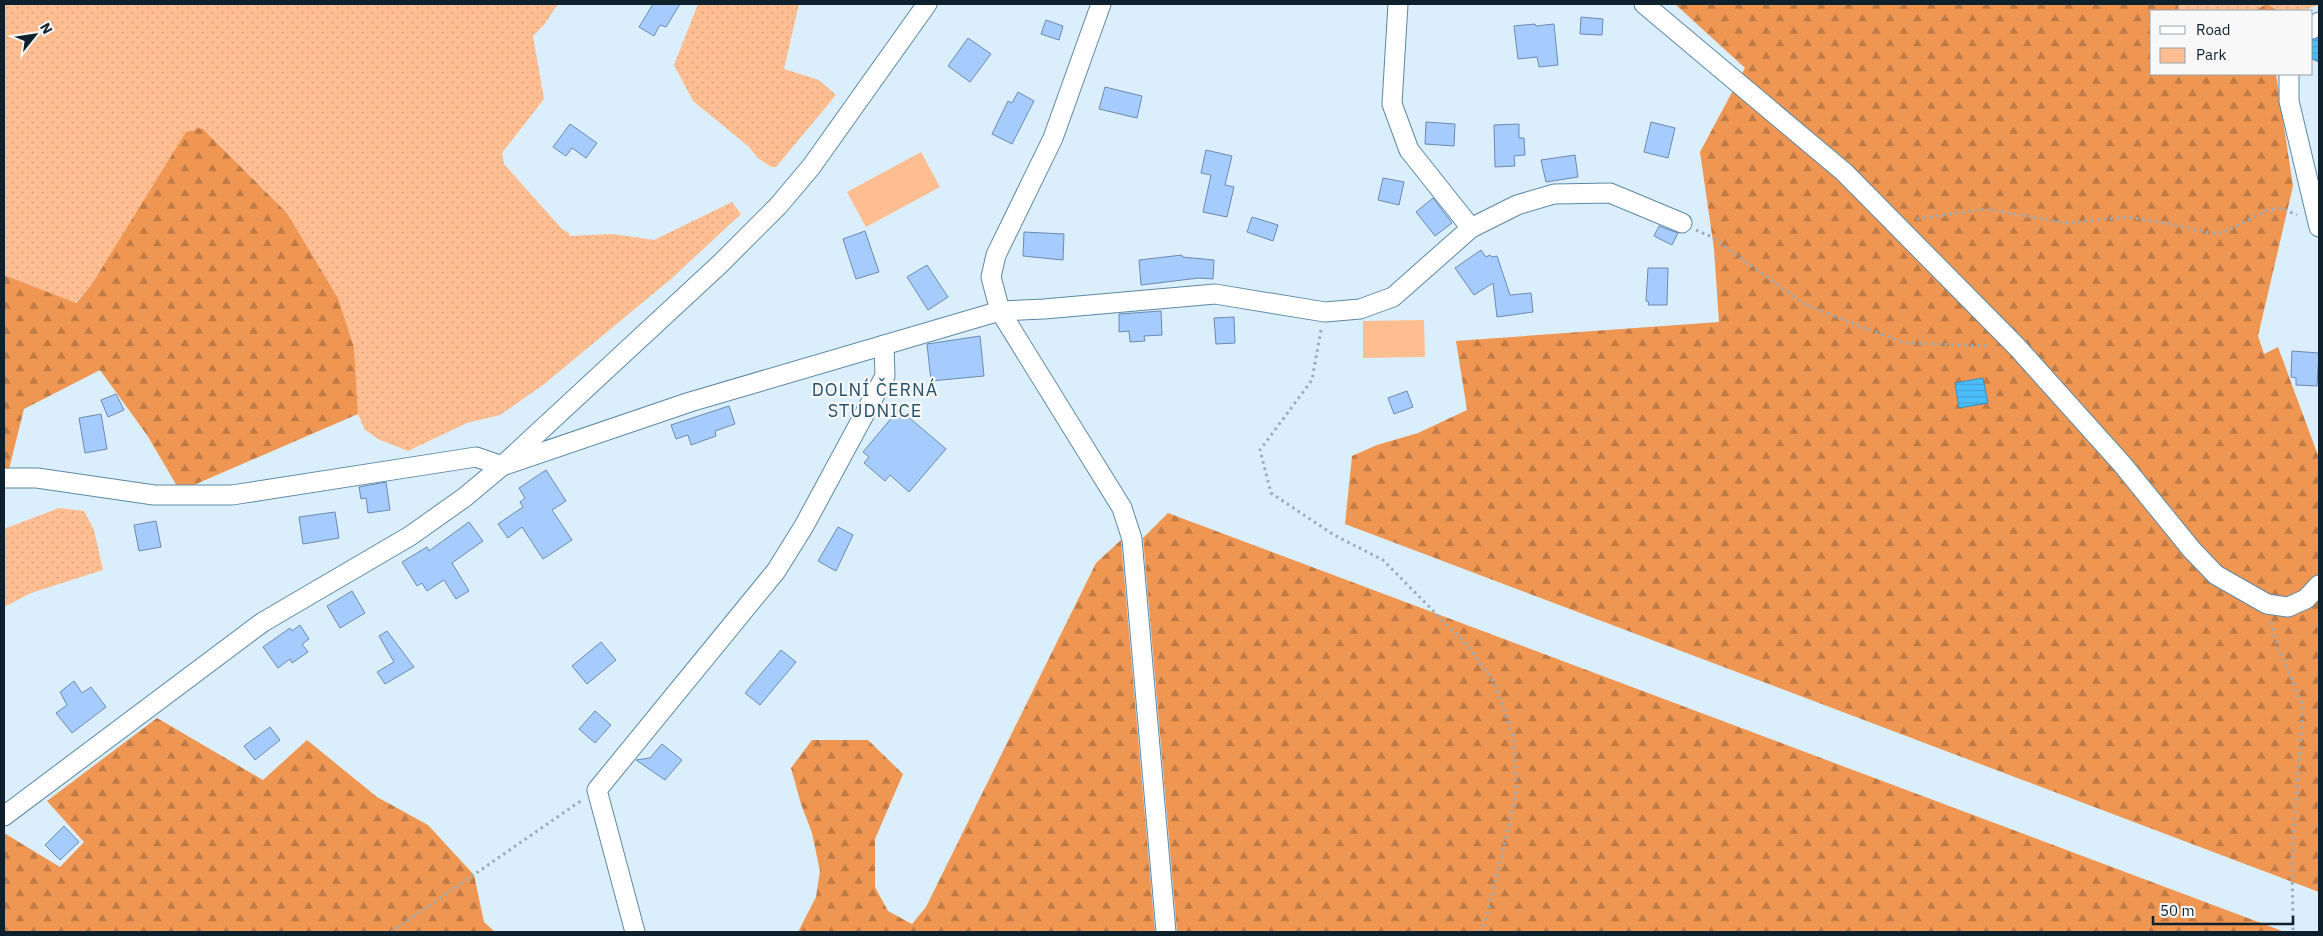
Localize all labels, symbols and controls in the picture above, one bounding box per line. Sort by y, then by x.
north arrow [10,10,60,60]
legend [2150,10,2313,75]
text: N [36,20,57,37]
text: Road [2196,20,2231,39]
text: Park [2196,45,2226,64]
district label: DOLNÍ ČERNÁ STUDNICE [812,377,938,422]
scale bar [2153,894,2293,926]
text: 50 m [2160,901,2195,920]

